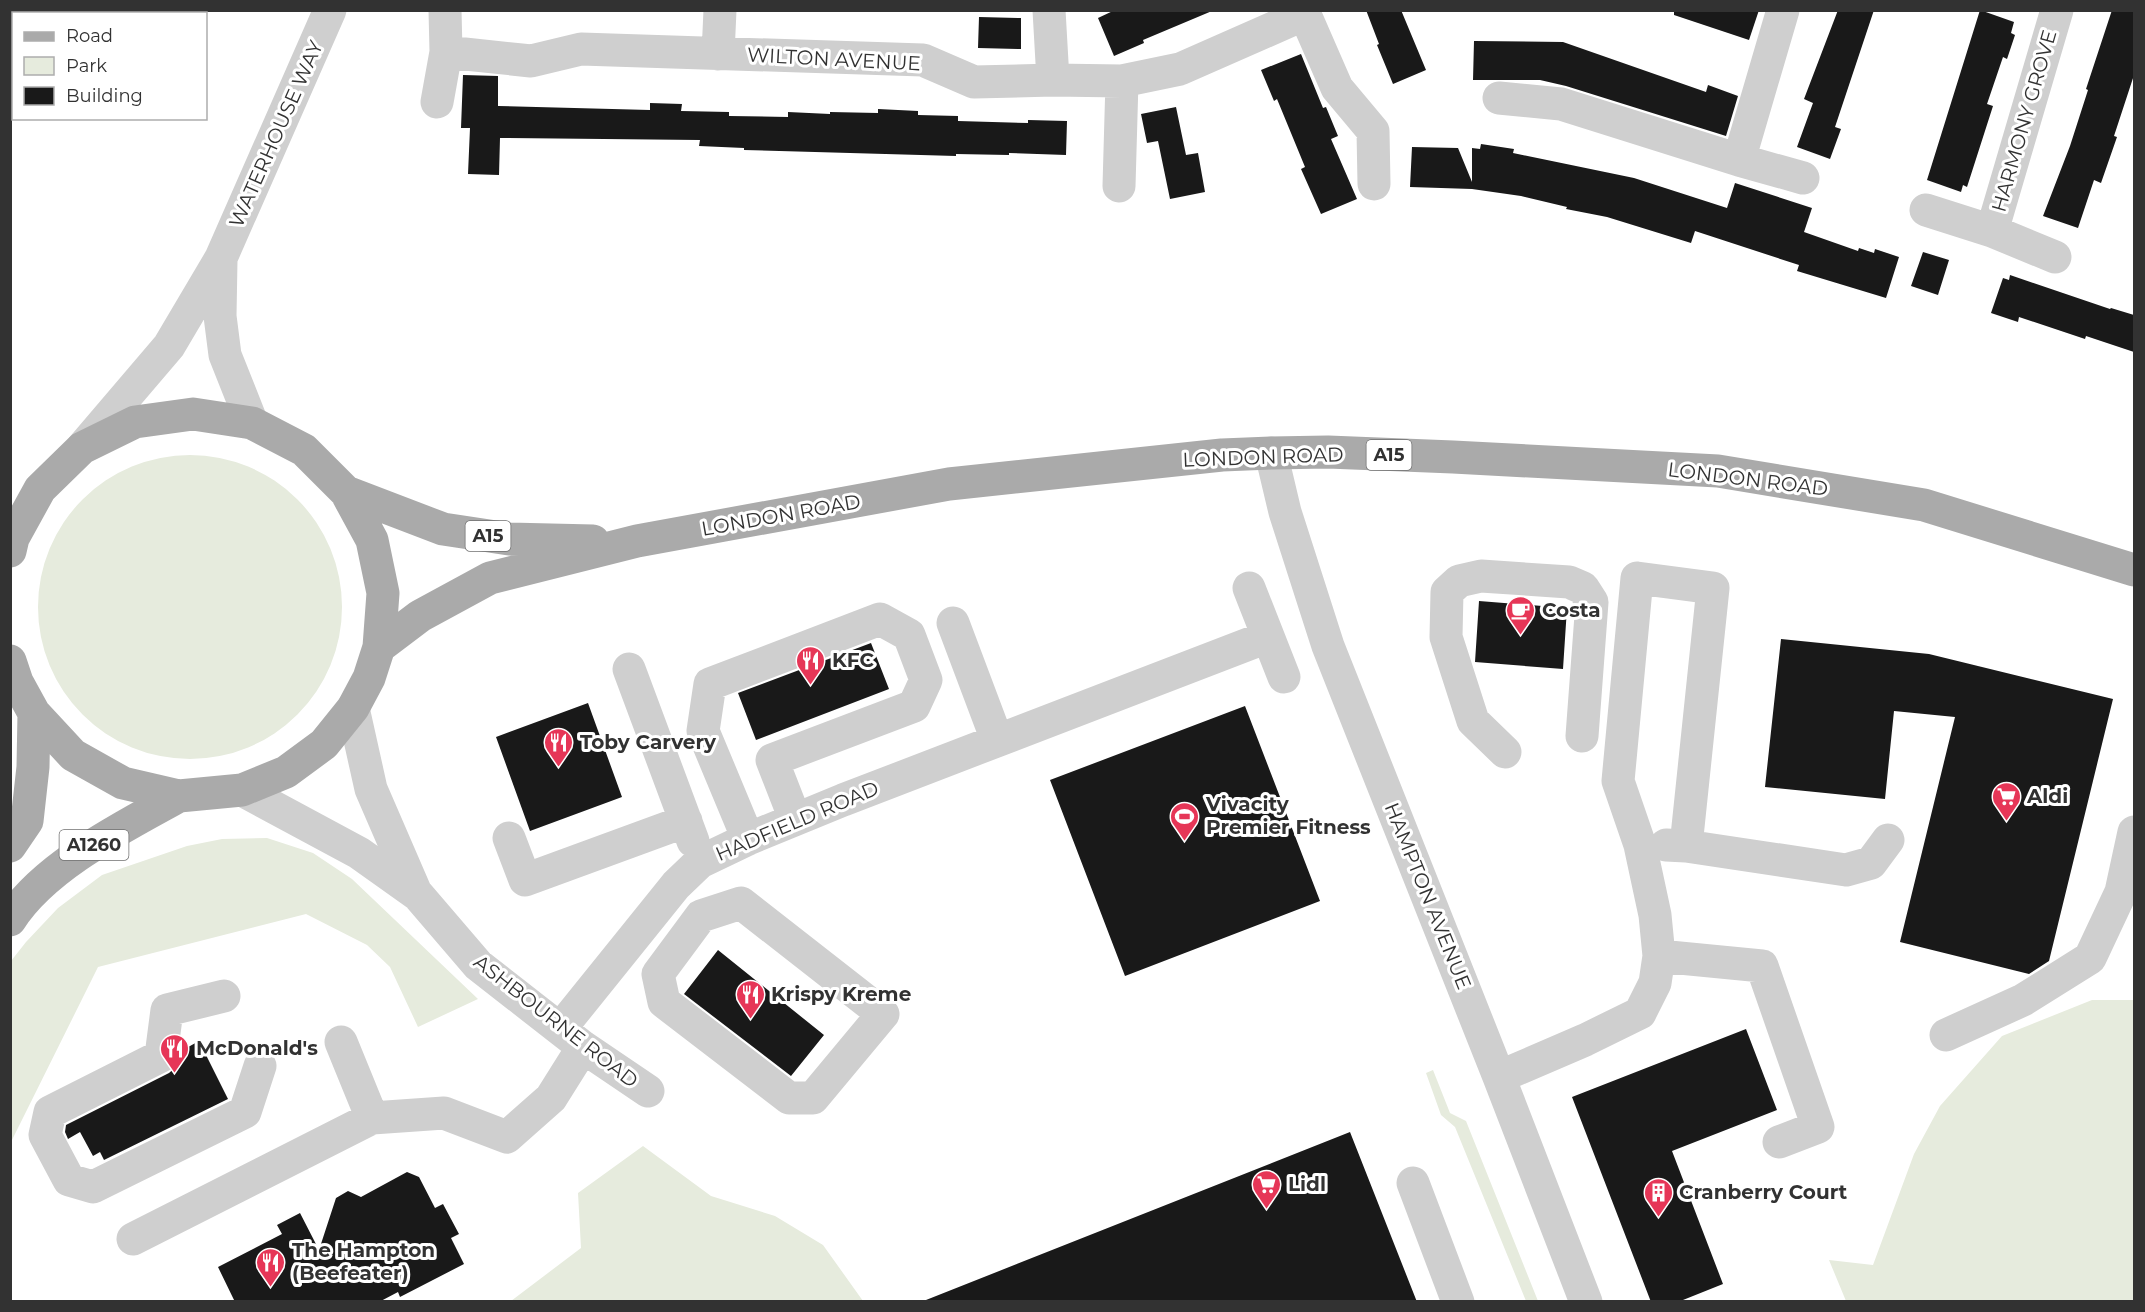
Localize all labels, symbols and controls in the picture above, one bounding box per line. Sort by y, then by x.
legend [12,12,207,120]
text: Road [66,25,113,47]
street label: HARMONY GROVE [1987,27,2061,215]
street label: WATERHOUSE WAY [224,37,328,231]
street label: WILTON AVENUE [747,42,921,76]
text: Park [66,55,107,77]
text: Building [66,85,143,107]
road number: A15 [1366,440,1412,470]
street label: LONDON ROAD [1182,442,1344,472]
street label: LONDON ROAD [1667,457,1829,501]
street label: LONDON ROAD [700,489,862,541]
road number: A15 [466,521,510,551]
cafe icon: Costa [1505,594,1537,636]
place label: Costa [1542,598,1601,622]
restaurant icon: KFC [795,644,827,686]
place label: KFC [832,648,874,672]
restaurant icon: Toby Carvery [543,726,575,768]
place label: Toby Carvery [580,730,717,754]
street label: HADFIELD ROAD [712,776,882,866]
supermarket icon: Aldi [1990,780,2022,822]
place label: Aldi [2026,784,2068,808]
place label: Vivacity Premier Fitness [1205,792,1371,839]
street label: HAMPTON AVENUE [1380,799,1476,993]
sports icon: Vivacity Premier Fitness [1169,800,1201,842]
road number: A1260 [60,830,128,860]
street label: ASHBOURNE ROAD [469,949,643,1093]
restaurant icon: Krispy Kreme [734,978,766,1020]
place label: Krispy Kreme [771,982,911,1006]
restaurant icon: McDonald's [159,1032,191,1074]
place label: McDonald's [196,1036,318,1060]
supermarket icon: Lidl [1251,1168,1283,1210]
place label: Lidl [1288,1172,1326,1196]
building icon: Cranberry Court [1642,1176,1674,1218]
place label: Cranberry Court [1679,1180,1848,1204]
place label: The Hampton (Beefeater) [292,1238,435,1285]
restaurant icon: The Hampton (Beefeater) [255,1246,287,1288]

